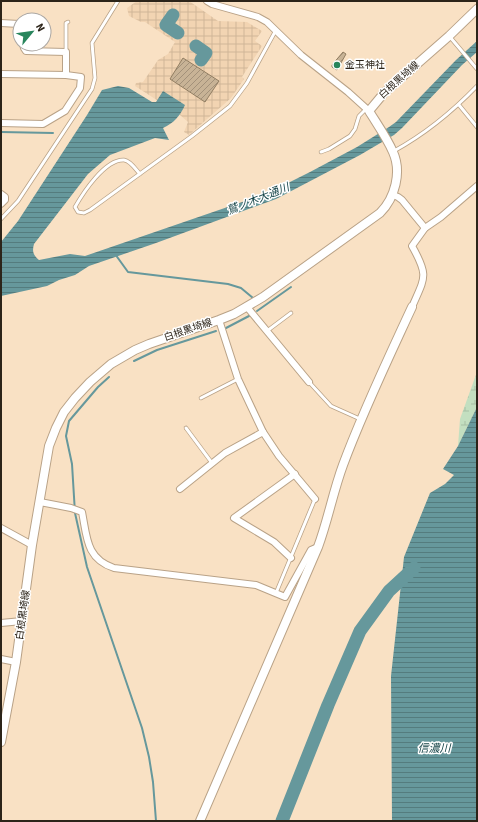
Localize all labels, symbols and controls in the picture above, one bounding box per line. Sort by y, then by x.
north arrow [12,12,52,52]
text: N [32,21,49,34]
place label: 金玉神社 [345,58,385,72]
street label: 白根黒埼線 [376,58,422,102]
marker: 金玉神社 [332,60,342,70]
water label: 鷲ノ木大通川 [225,179,292,218]
street label: 白根黒埼線 [162,315,214,345]
street label: 白根黒埼線 [13,589,33,641]
water label: 信濃川 [418,741,451,756]

